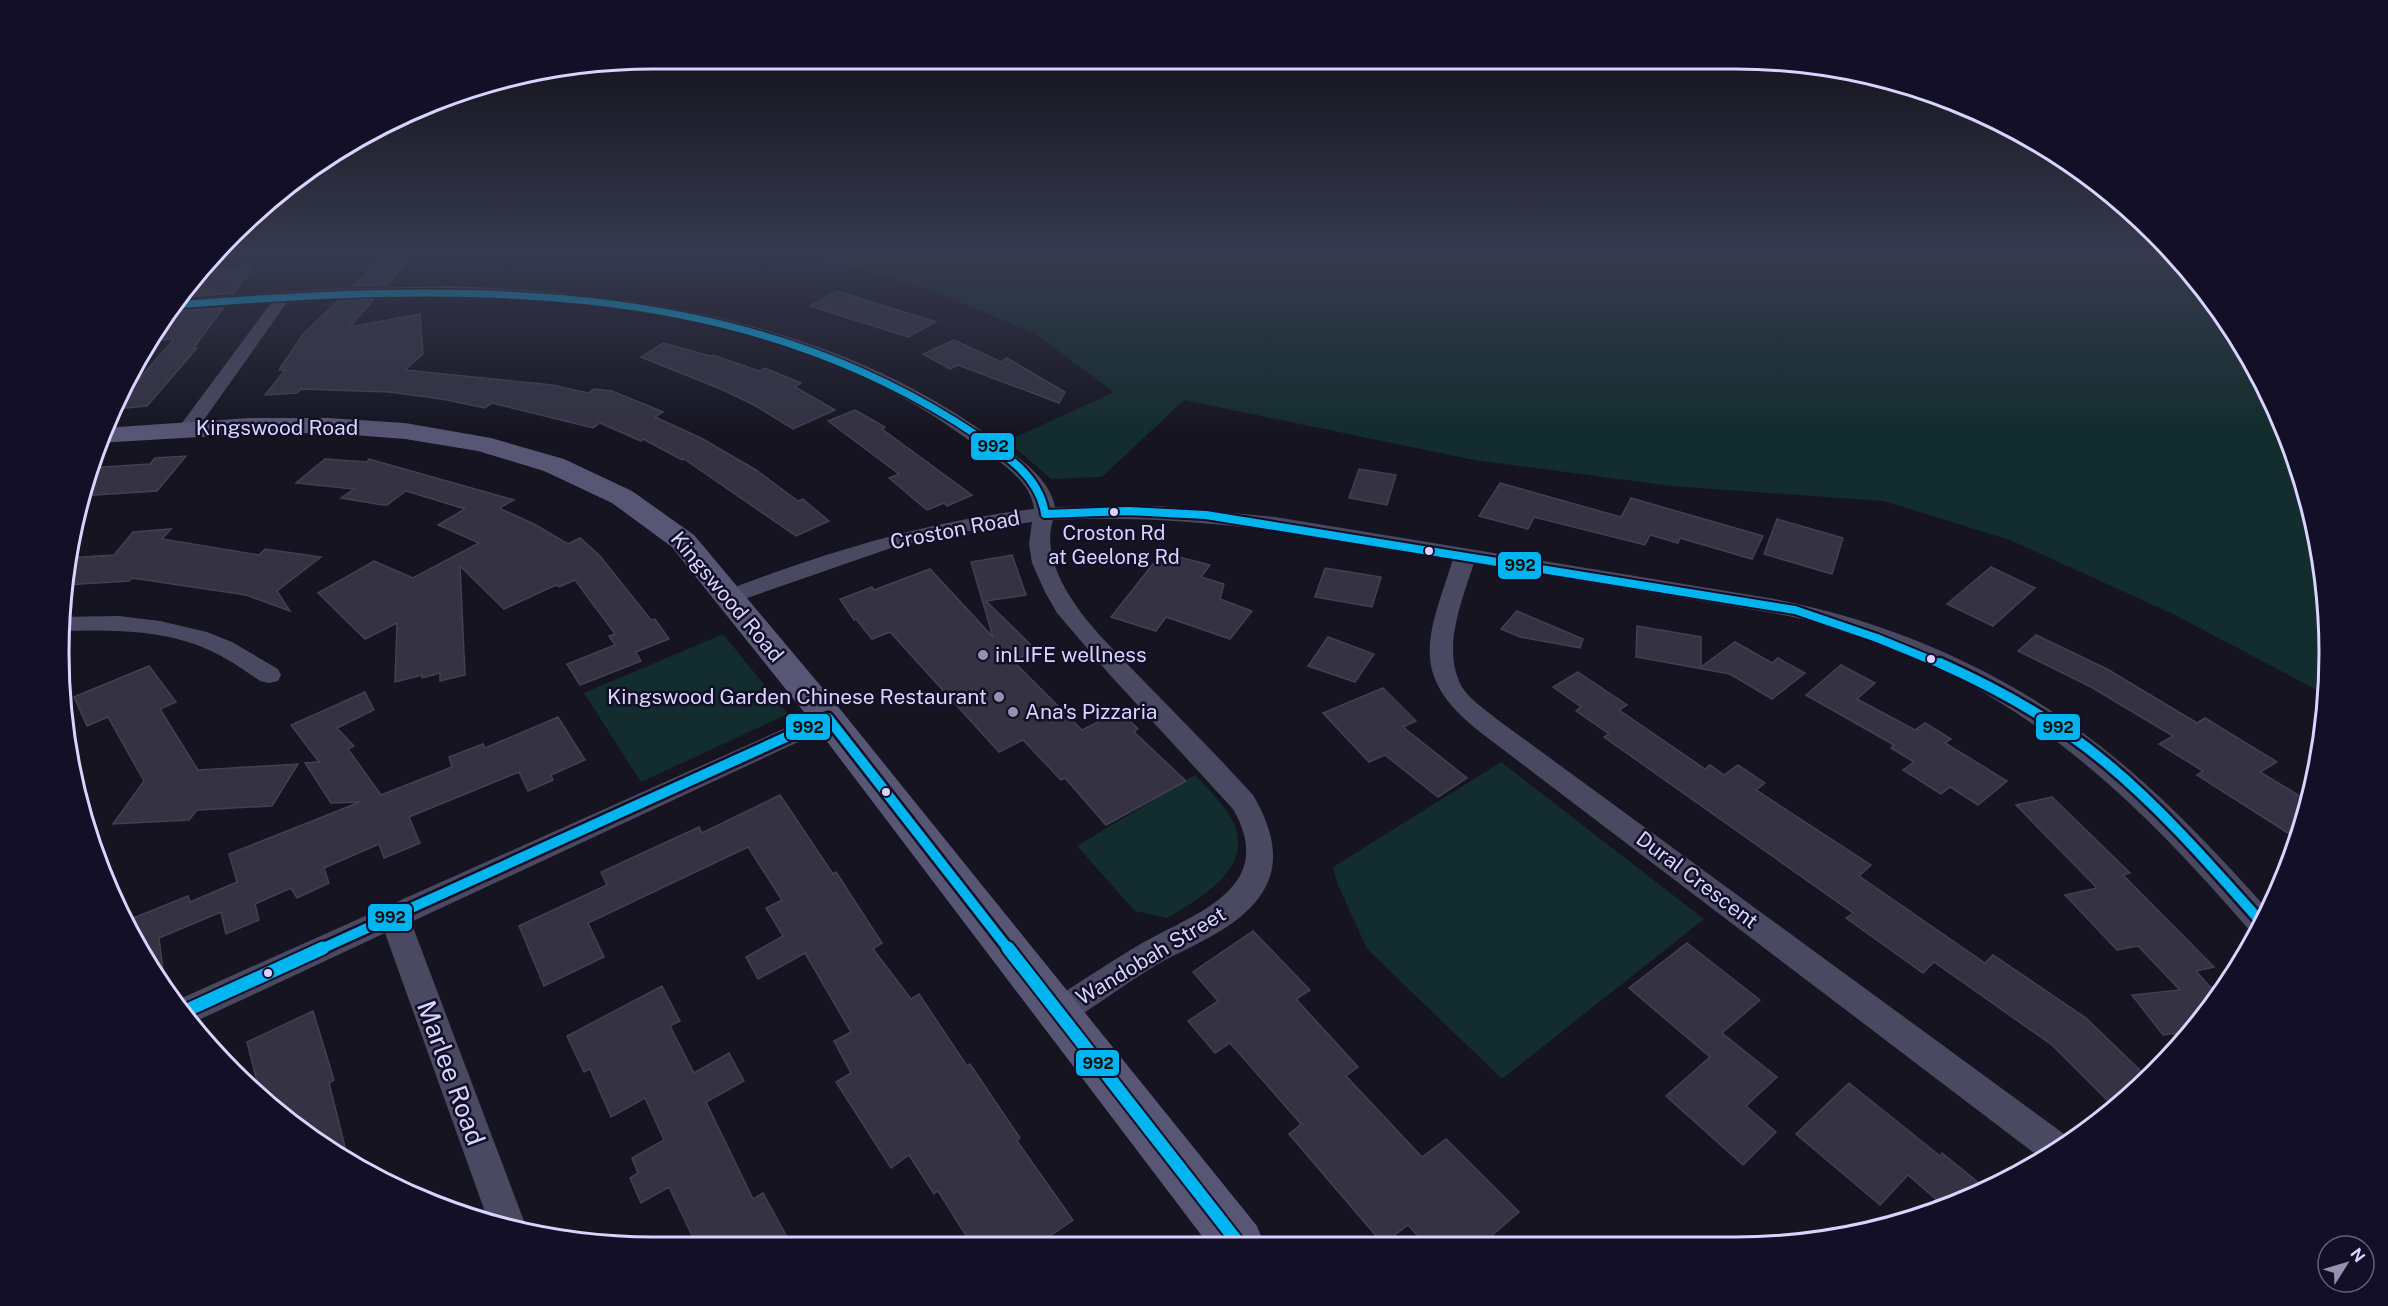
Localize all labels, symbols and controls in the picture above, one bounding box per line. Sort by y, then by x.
street label: Kingswood Road [196,415,358,440]
line badge: 992 [970,432,1015,461]
text: 992 [977,437,1009,456]
street label: Croston Road [888,505,1022,554]
marker: Croston Rd at Geelong Rd [1108,506,1120,518]
place label: Croston Rd at Geelong Rd [1048,521,1180,569]
street label: Kingswood Road [666,526,789,667]
unlabelled marker [1423,545,1435,557]
line badge: 992 [1497,551,1542,580]
text: 992 [1504,556,1536,575]
place label: inLIFE wellness [995,642,1147,667]
marker: inLIFE wellness [976,648,990,662]
unlabelled marker [1925,653,1937,665]
place label: Kingswood Garden Chinese Restaurant [607,684,987,709]
marker: Kingswood Garden Chinese Restaurant [992,690,1006,704]
place label: Ana's Pizzaria [1025,699,1157,724]
marker: Ana's Pizzaria [1006,705,1020,719]
line badge: 992 [785,713,831,741]
line badge: 992 [2035,713,2081,741]
text: 992 [792,718,824,737]
text: 992 [2042,718,2074,737]
unlabelled marker [880,786,892,798]
street label: Dural Crescent [1632,826,1763,933]
street label: Wandobah Street [1072,901,1230,1010]
line badge: 992 [367,903,413,932]
text: 992 [374,908,406,927]
unlabelled marker [262,967,274,979]
street label: Marlee Road [411,996,492,1149]
line badge: 992 [1075,1049,1120,1077]
text: 992 [1082,1054,1114,1073]
north arrow [2316,1234,2376,1294]
text: N [2346,1245,2369,1266]

